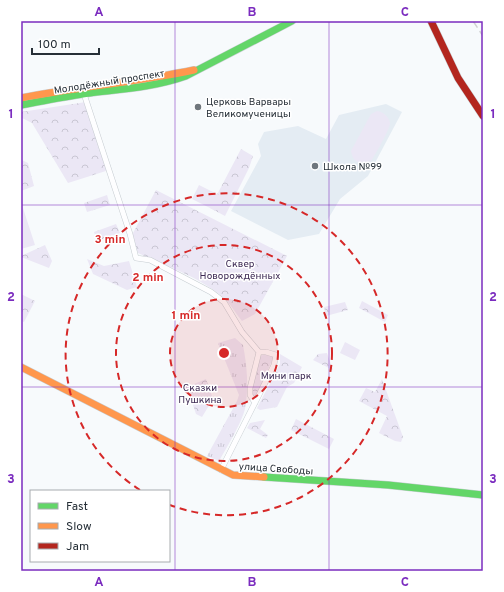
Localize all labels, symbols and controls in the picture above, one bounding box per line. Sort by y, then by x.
text: A [94,5,104,21]
text: B [248,5,257,21]
text: C [401,5,409,21]
scale bar [32,30,99,56]
text: 100 m [38,37,71,53]
street label: Молодёжный проспект [53,67,166,98]
place label: Церковь Варвары Великомученицы [206,96,291,121]
marker: Церковь Варвары Великомученицы [193,102,203,112]
text: 1 [8,107,14,123]
text: 1 [490,107,496,123]
marker: Школа №99 [310,161,320,171]
place label: Школа №99 [323,161,382,174]
text: 3 min [94,232,126,248]
park label: Сквер Новорождённых [200,258,280,283]
text: 2 min [132,270,164,286]
text: 2 [7,290,15,306]
text: 2 [489,290,497,306]
text: 1 min [172,308,200,324]
centre of rings [217,346,231,360]
park label: Мини парк [261,370,312,383]
park label: Сказки Пушкина [178,382,222,407]
street label: улица Свободы [238,460,314,479]
text: 3 [7,472,15,488]
text: 3 [489,472,497,488]
legend [30,490,170,562]
text: Fast [66,499,88,515]
text: Slow [66,519,92,535]
text: Jam [66,539,89,555]
text: A [94,575,104,591]
text: B [248,575,257,591]
text: C [401,575,409,591]

